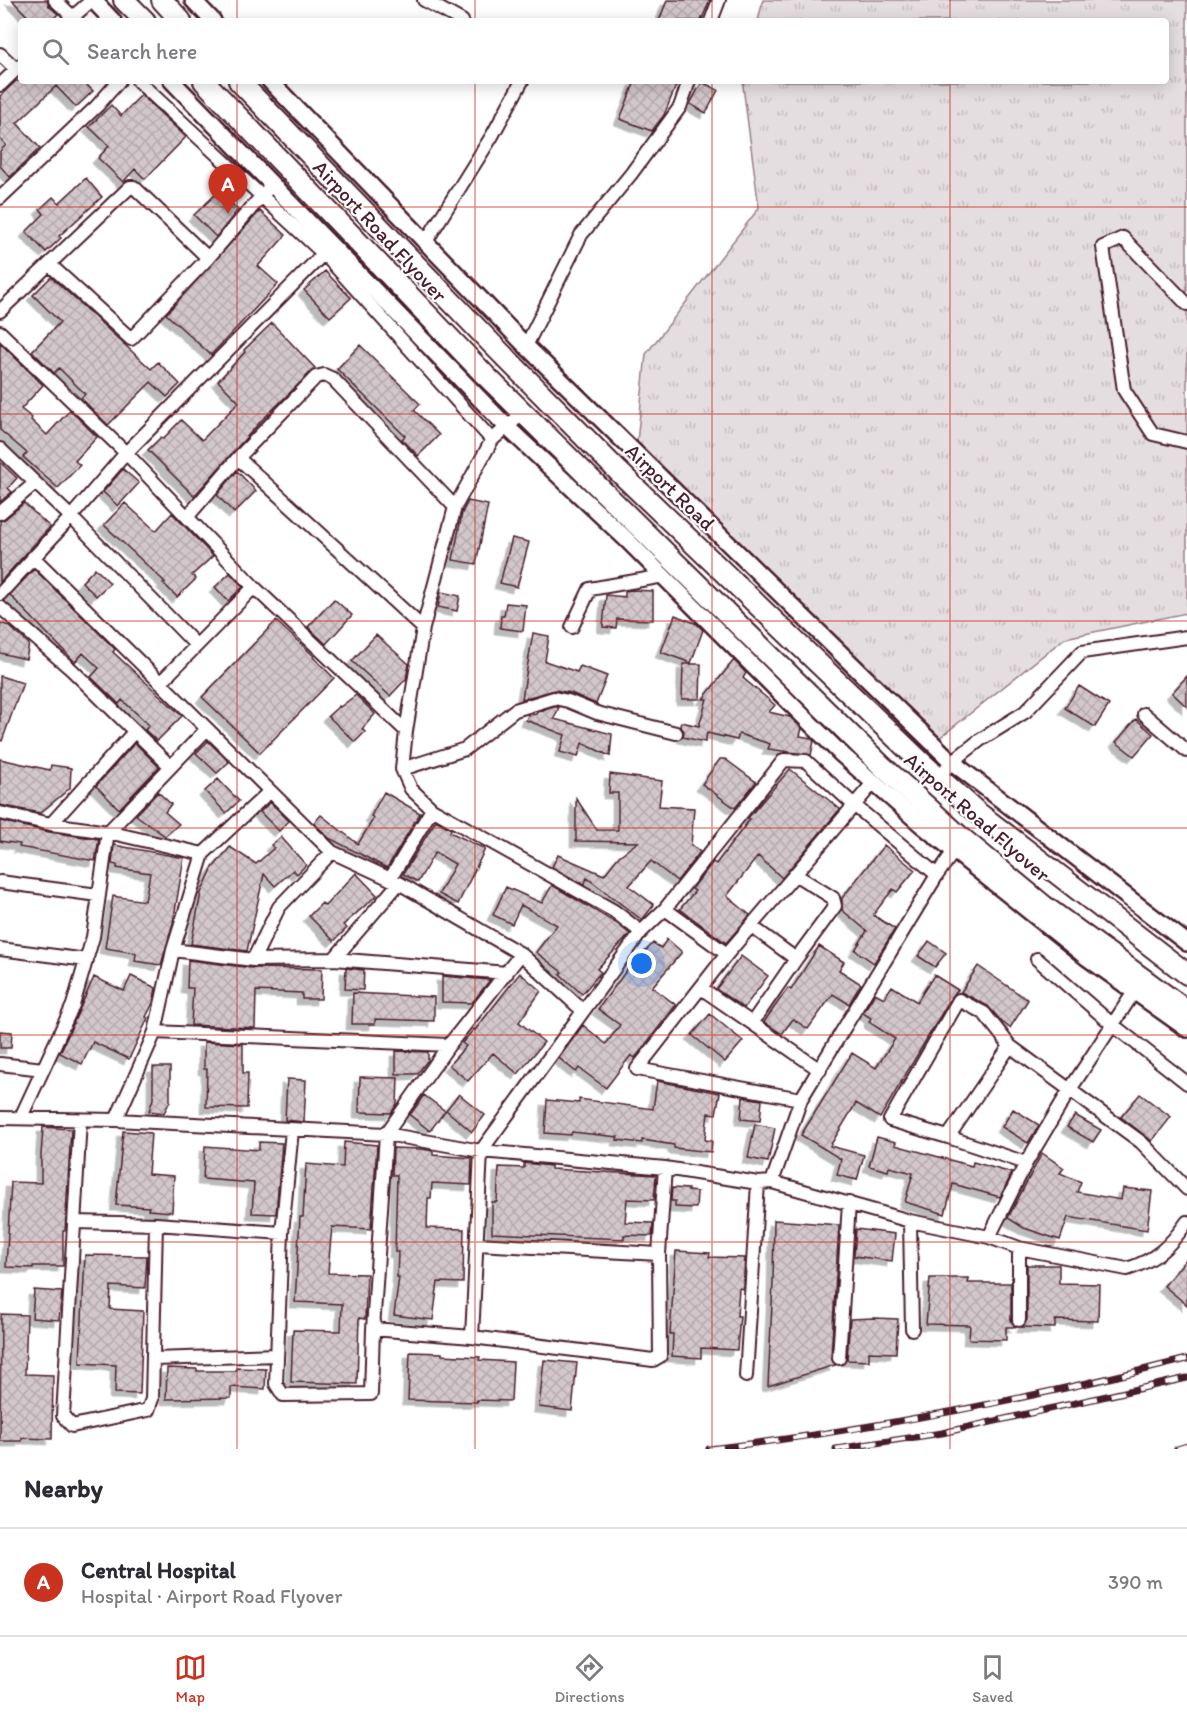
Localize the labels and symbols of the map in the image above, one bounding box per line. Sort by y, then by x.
street label: Airport Road Flyover [308,155,453,307]
pin: A [208,164,248,214]
street label: Airport Road [620,438,720,535]
street label: Airport Road Flyover [899,747,1056,887]
your location [627,949,656,978]

